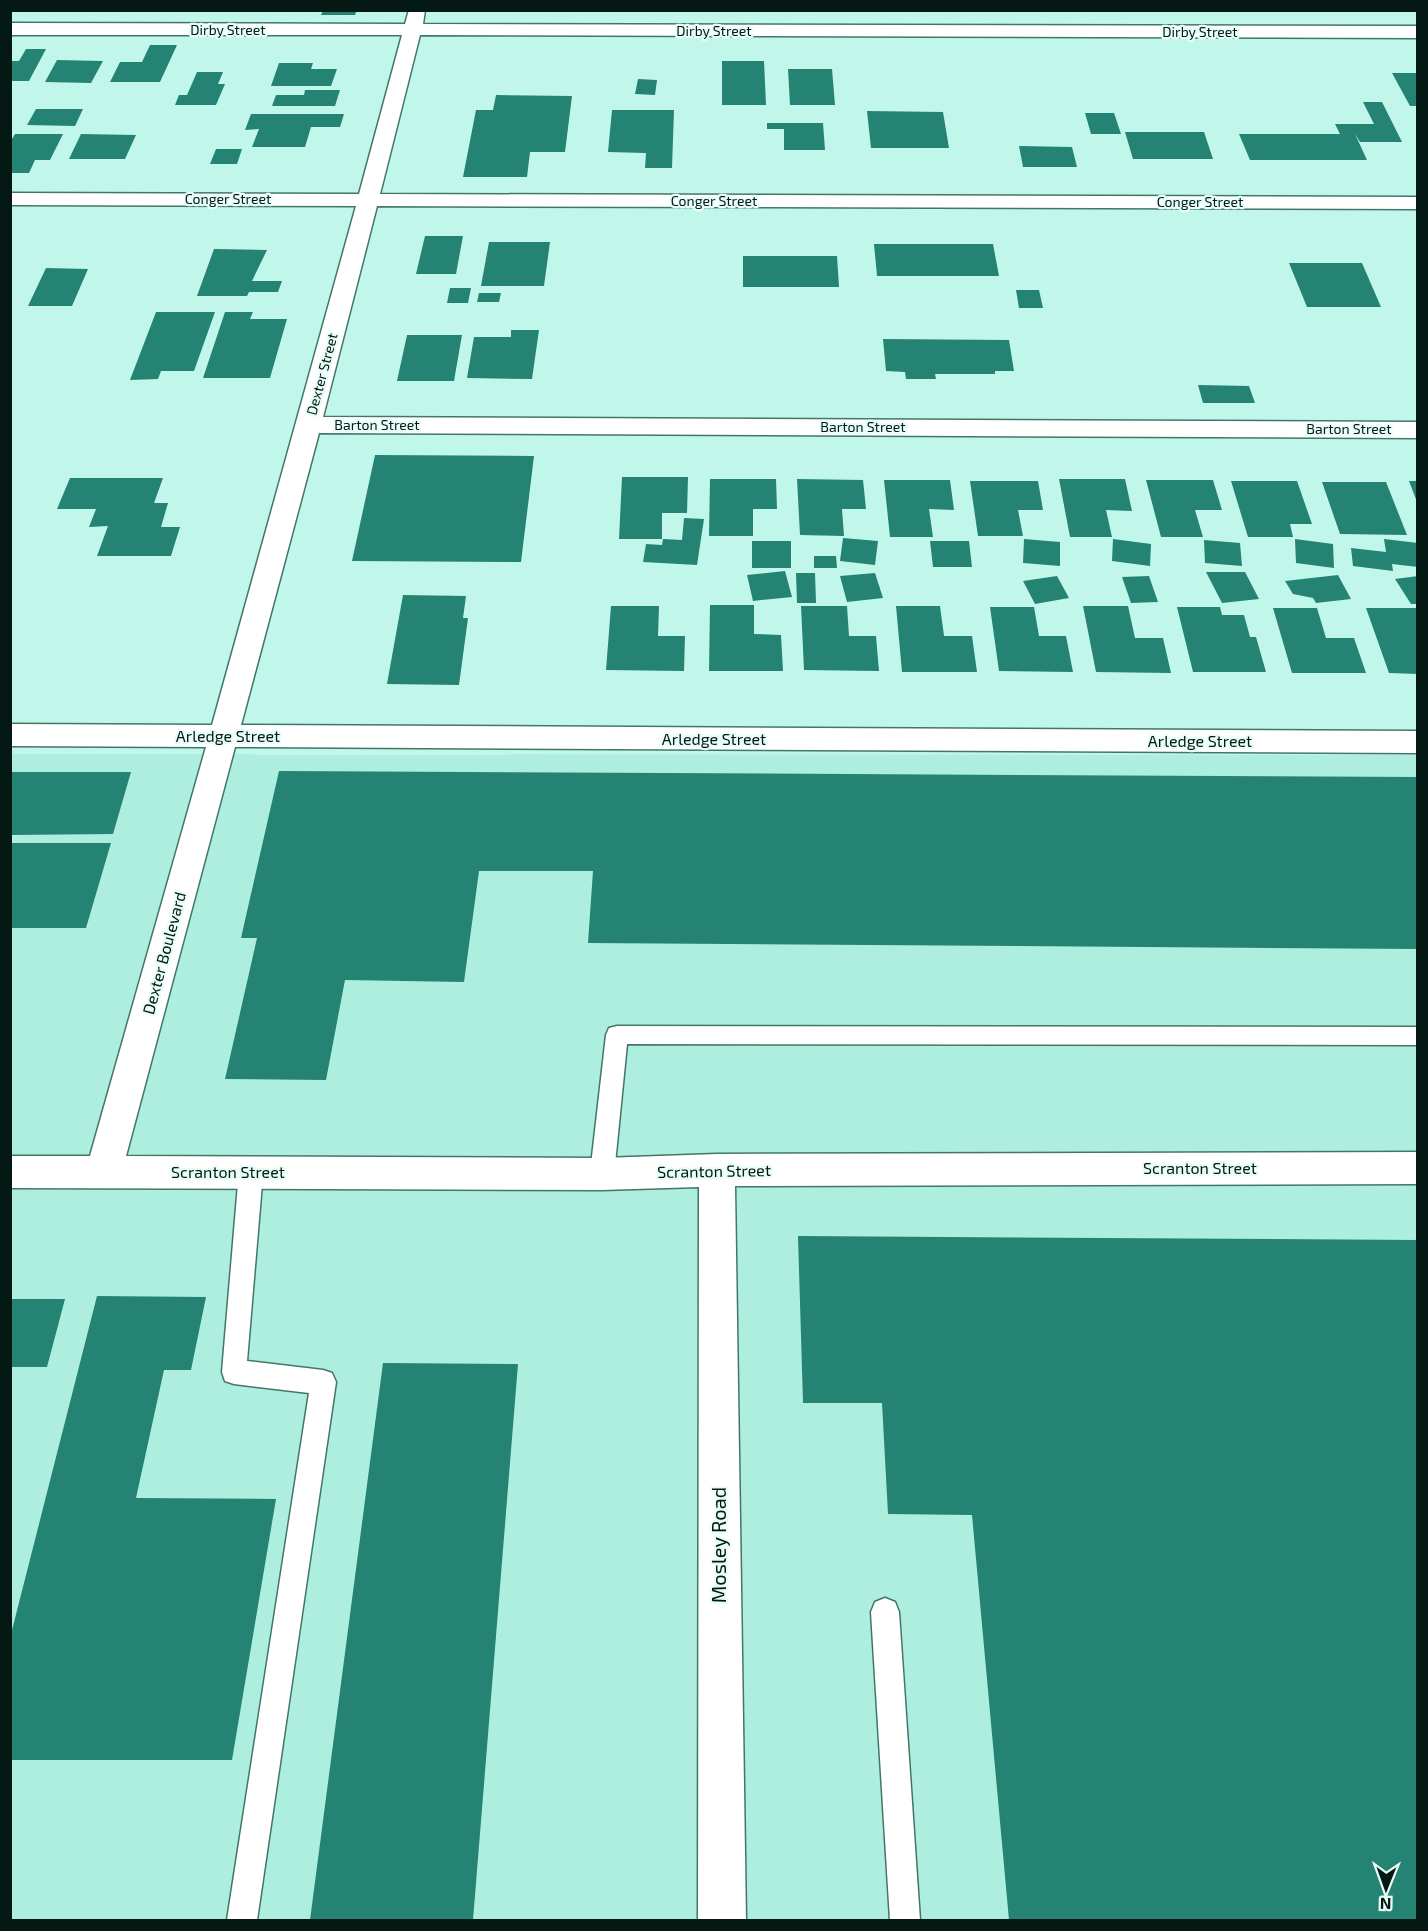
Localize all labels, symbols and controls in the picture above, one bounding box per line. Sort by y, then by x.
street label: Dirby Street [190,21,266,38]
street label: Dirby Street [676,22,752,39]
street label: Dirby Street [1162,23,1238,40]
street label: Conger Street [185,190,271,207]
street label: Conger Street [671,192,757,209]
street label: Conger Street [1157,193,1243,210]
street label: Dexter Street [302,331,341,417]
street label: Barton Street [334,416,420,433]
street label: Barton Street [820,418,906,435]
street label: Barton Street [1306,420,1392,437]
street label: Arledge Street [176,726,280,745]
street label: Arledge Street [662,729,766,748]
street label: Arledge Street [1148,731,1252,750]
street label: Dexter Boulevard [138,890,189,1016]
street label: Scranton Street [1143,1158,1257,1177]
street label: Scranton Street [657,1160,771,1181]
street label: Scranton Street [171,1162,285,1181]
street label: Mosley Road [706,1487,730,1603]
north arrow [1356,1859,1416,1919]
text: N [1380,1895,1392,1914]

